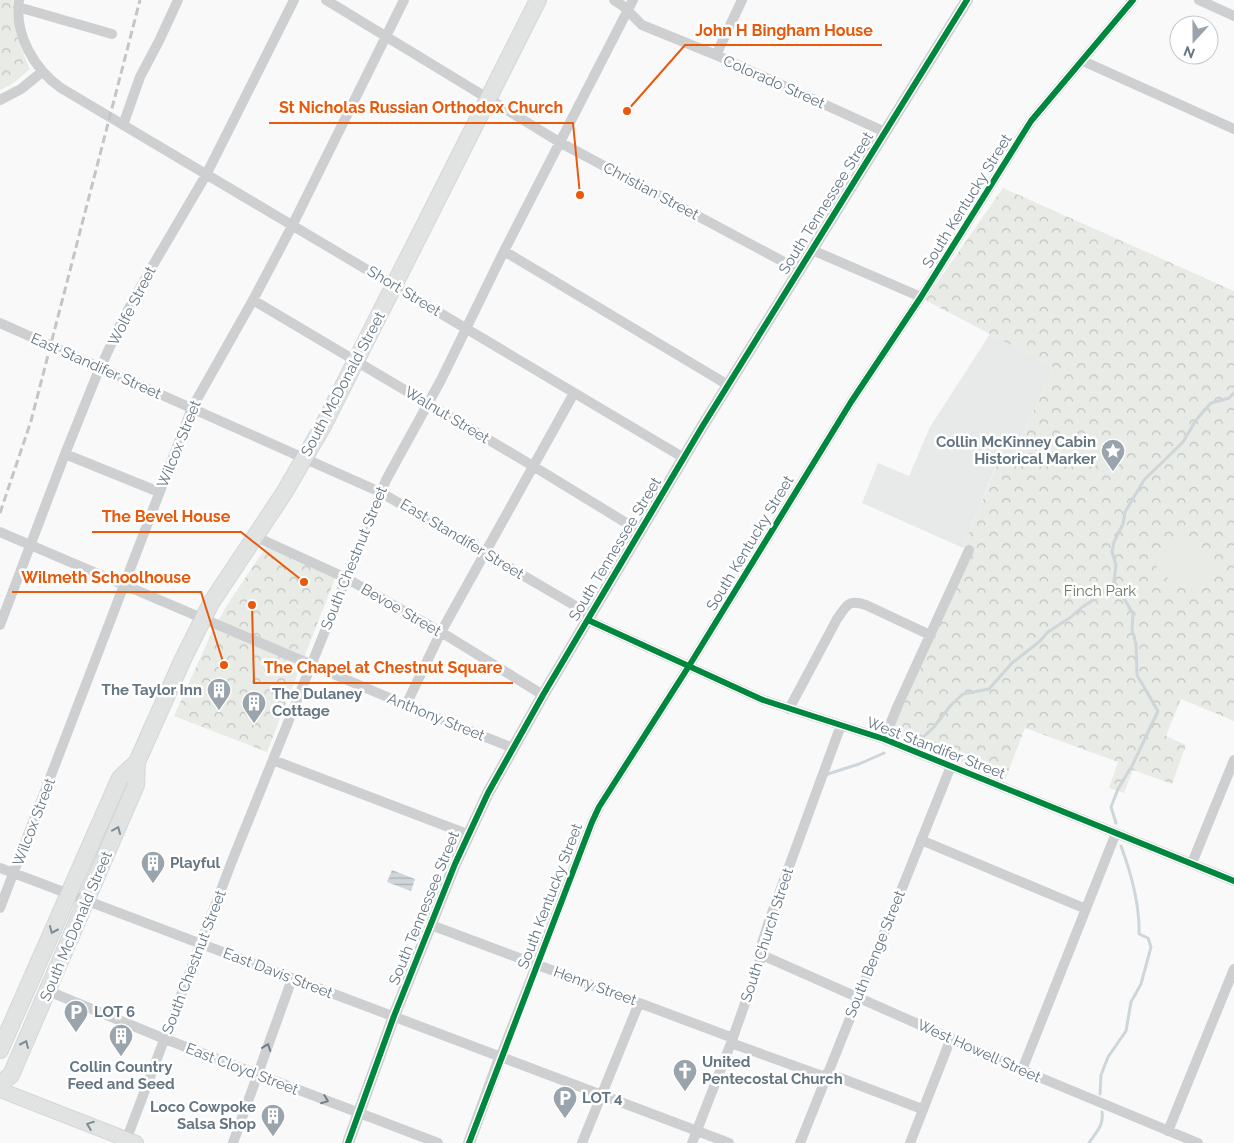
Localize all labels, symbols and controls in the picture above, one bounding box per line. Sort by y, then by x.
callout: John H Bingham House [685,14,882,45]
north arrow [1169,15,1219,65]
text: John H Bingham House [695,21,873,40]
text: N [1181,43,1197,62]
street label: Colorado Street [720,52,828,112]
callout: St Nicholas Russian Orthodox Church [269,92,573,123]
text: St Nicholas Russian Orthodox Church [279,98,563,117]
street label: South Tennessee Street [775,129,877,277]
street label: South Kentucky Street [918,131,1016,271]
street label: Christian Street [600,158,702,224]
street label: Short Street [364,262,444,320]
street label: Wolfe Street [104,263,160,349]
street label: South McDonald Street [297,309,389,459]
street label: East Standifer Street [28,329,164,403]
street label: Walnut Street [402,383,492,447]
street label: Wilcox Street [153,398,205,490]
place label: Collin McKinney Cabin Historical Marker [936,433,1096,468]
place icon: Collin McKinney Cabin Historical Marker [1100,438,1126,472]
street label: South Kentucky Street [703,472,797,614]
street label: South Tennessee Street [565,474,665,624]
street label: South Chestnut Street [317,484,391,632]
street label: East Standifer Street [397,495,527,583]
callout: The Bevel House [92,501,241,532]
text: The Bevel House [102,507,231,526]
callout: Wilmeth Schoolhouse [12,561,201,592]
text: Wilmeth Schoolhouse [21,568,191,587]
street label: Bevoe Street [358,580,444,640]
park label: Finch Park [1064,582,1136,600]
callout: The Chapel at Chestnut Square [254,652,513,683]
text: The Chapel at Chestnut Square [264,658,503,677]
building icon: The Taylor Inn [206,677,232,711]
place label: The Taylor Inn [102,681,202,699]
place label: The Dulaney Cottage [272,685,363,720]
street label: Anthony Street [385,689,487,745]
building icon: The Dulaney Cottage [241,690,267,724]
street label: West Standifer Street [864,713,1008,783]
street label: Wilcox Street [9,775,59,869]
street label: South Kentucky Street [514,821,586,971]
one-way arrow [111,826,122,835]
street label: South Tennessee Street [385,829,463,987]
street label: South McDonald Street [36,848,116,1004]
building icon: Playful [140,850,166,884]
place label: Playful [170,854,220,872]
street label: South Church Street [737,866,797,1004]
street label: South Chestnut Street [158,887,230,1037]
street label: South Benge Street [841,888,909,1020]
one-way arrow [49,925,60,934]
street label: East Davis Street [221,944,335,1002]
street label: Henry Street [551,963,639,1009]
parking icon: LOT 6 [63,999,89,1033]
place label: LOT 6 [94,1003,135,1021]
street label: West Howell Street [915,1016,1043,1086]
building icon: Collin Country Feed and Seed [108,1023,134,1057]
street label: East Cloyd Street [183,1039,301,1099]
one-way arrow [19,1040,29,1048]
one-way arrow [261,1044,271,1052]
place label: United Pentecostal Church [702,1053,843,1088]
place label: Collin Country Feed and Seed [67,1058,175,1093]
church icon: United Pentecostal Church [672,1058,698,1092]
parking icon: LOT 4 [552,1085,578,1119]
place label: LOT 4 [582,1089,623,1107]
one-way arrow [320,1094,328,1104]
place label: Loco Cowpoke Salsa Shop [150,1098,256,1133]
building icon: Loco Cowpoke Salsa Shop [260,1103,286,1137]
one-way arrow [87,1121,95,1131]

